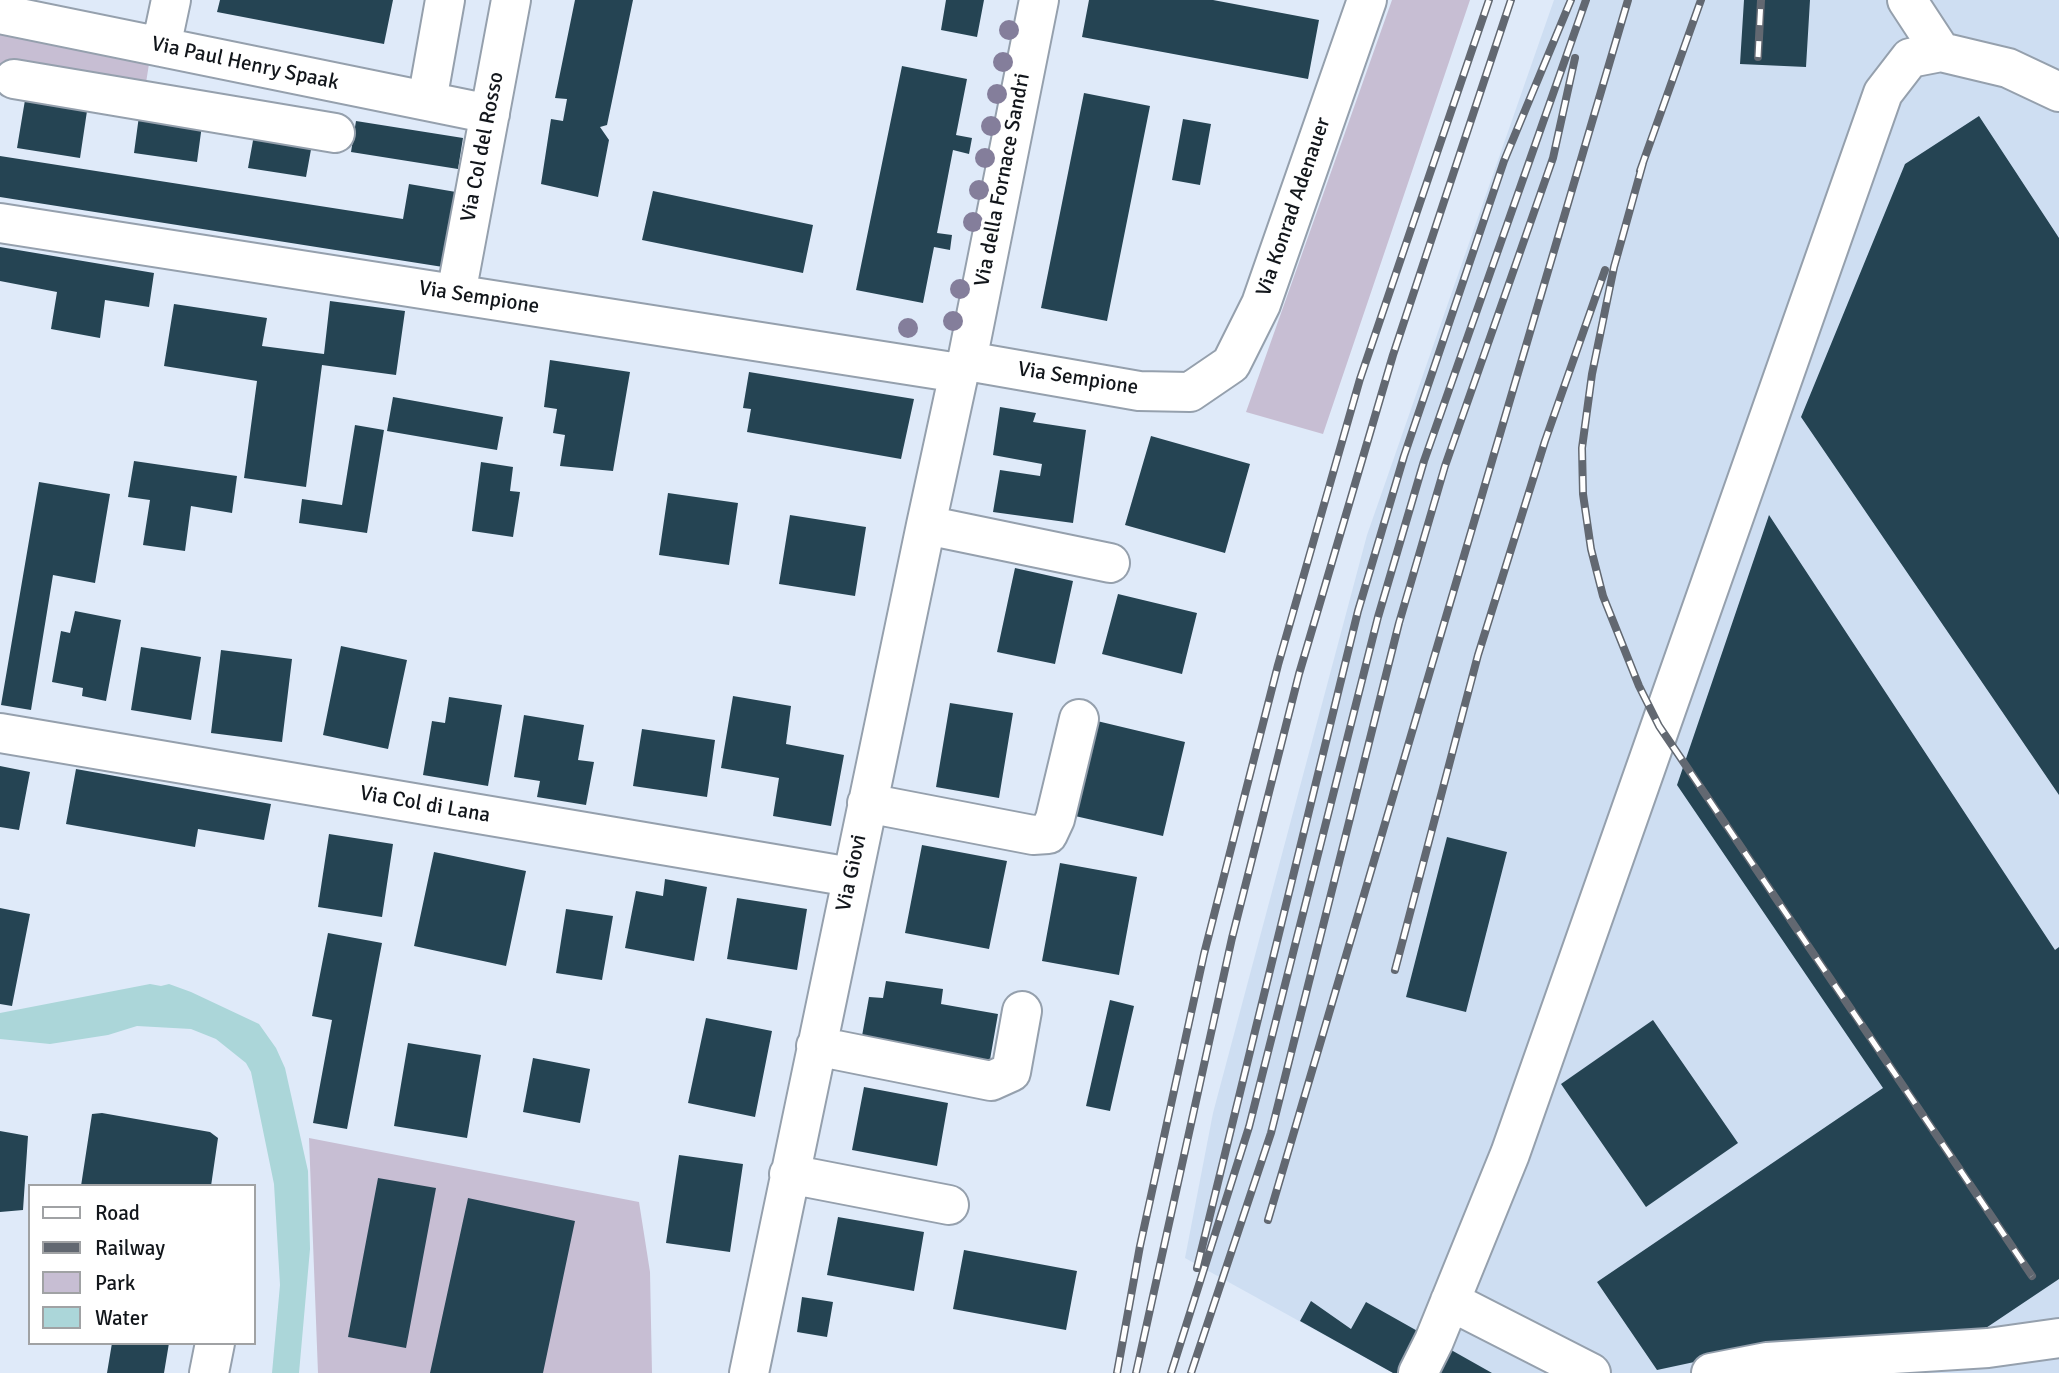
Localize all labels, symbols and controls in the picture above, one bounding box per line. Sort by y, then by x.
street label: Via Paul Henry Spaak [149,32,341,96]
street label: Via Col del Rosso [456,70,510,224]
street label: Via della Fornace Sandri [970,71,1036,289]
street label: Via Konrad Adenauer [1252,114,1336,300]
street label: Via Sempione [417,276,541,320]
street label: Via Sempione [1016,357,1140,401]
street label: Via Col di Lana [358,781,492,829]
street label: Via Giovi [832,832,872,914]
legend [28,1184,256,1345]
text: Road [95,1200,140,1226]
text: Railway [95,1235,165,1261]
text: Park [95,1270,135,1296]
text: Water [95,1305,148,1331]

